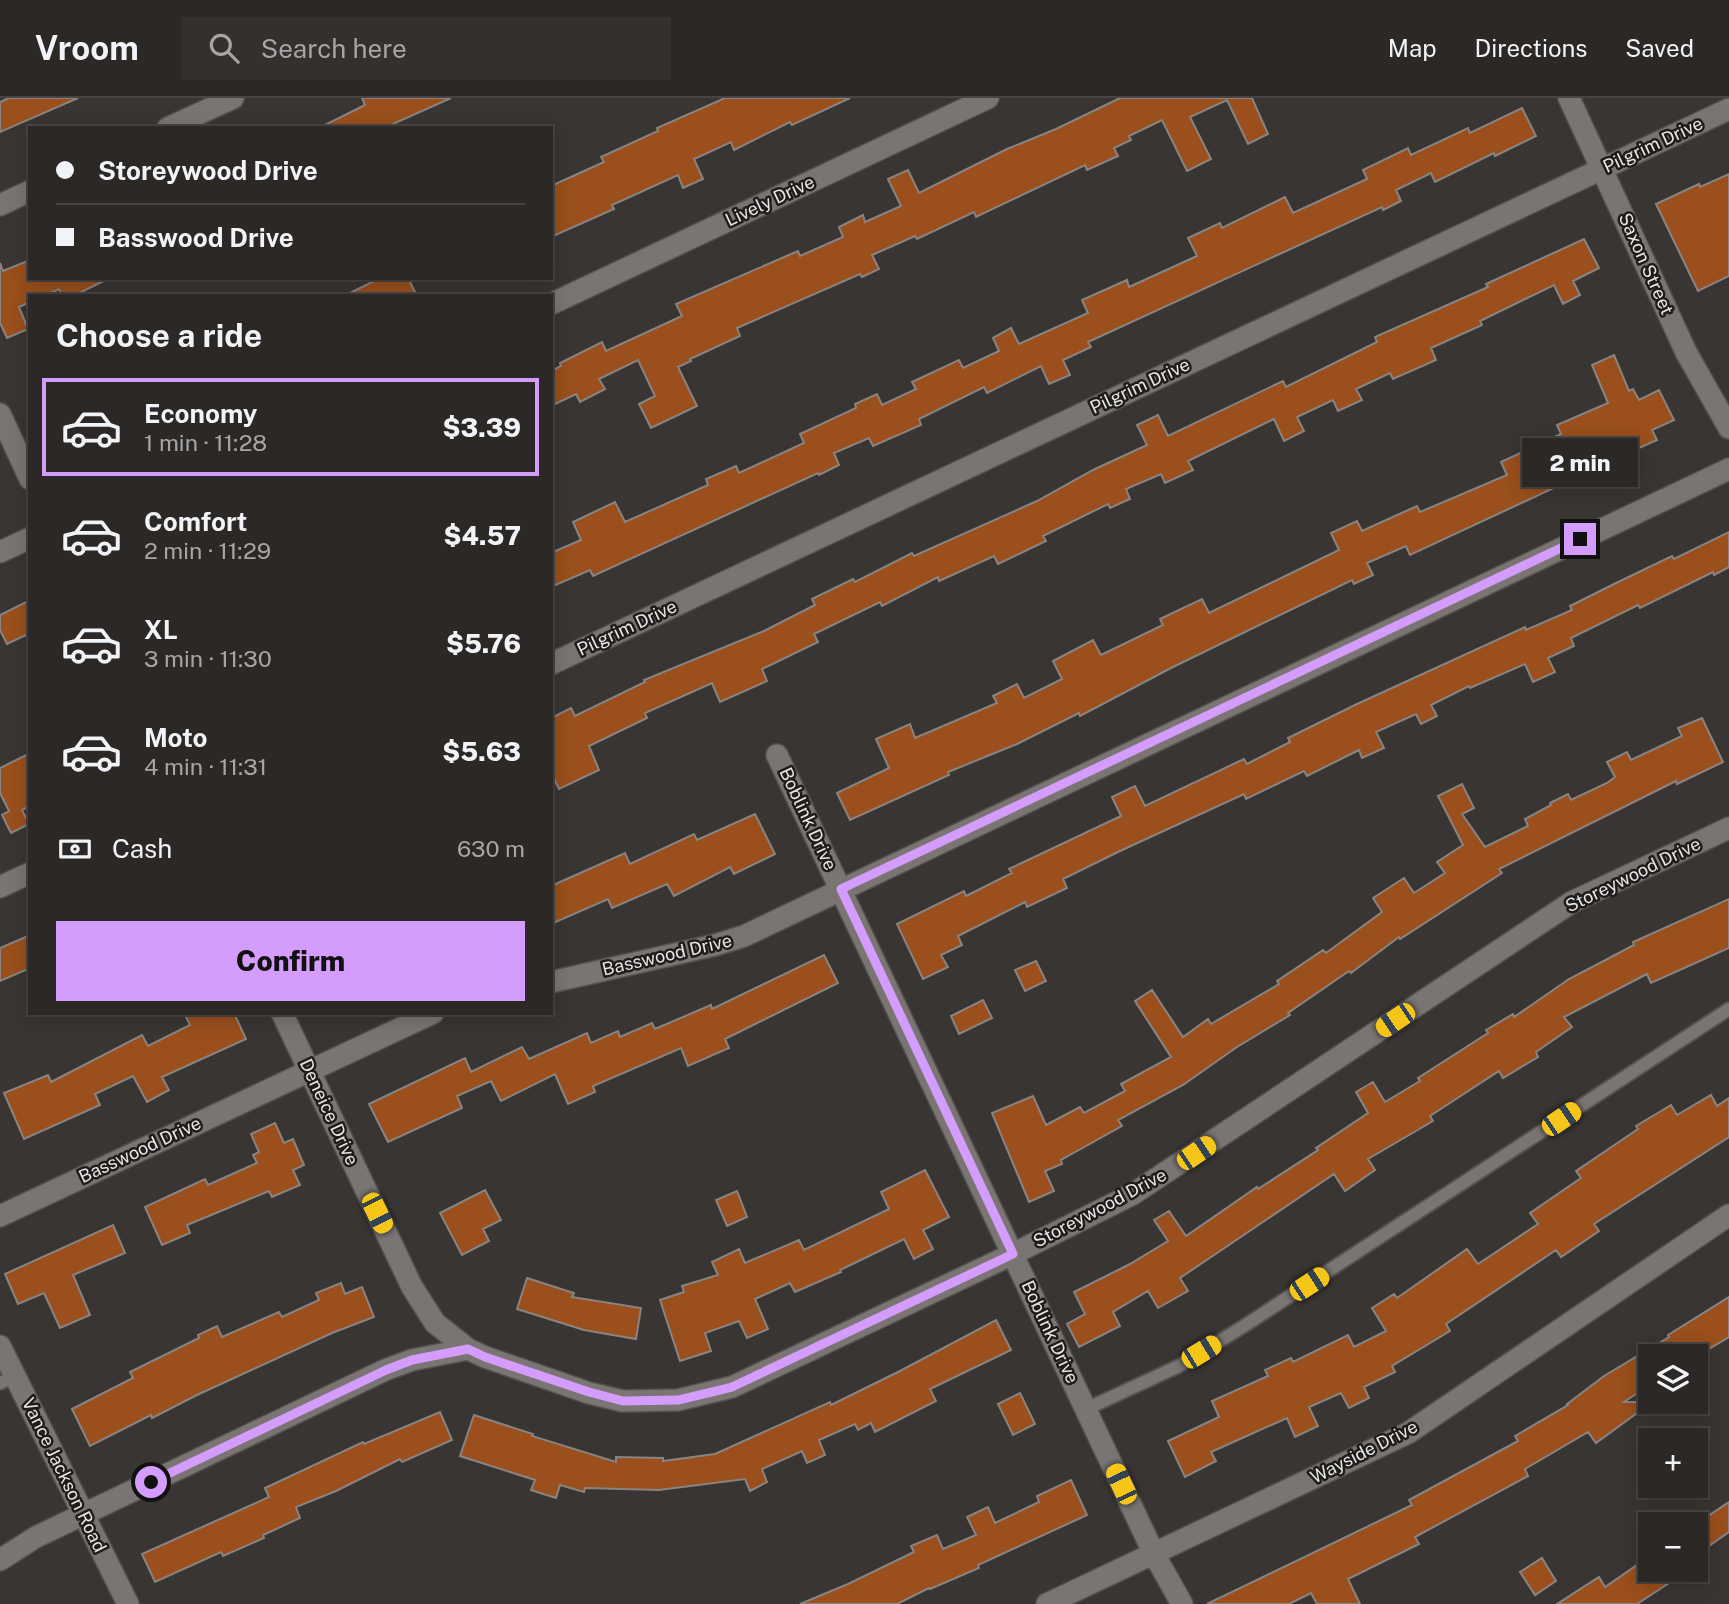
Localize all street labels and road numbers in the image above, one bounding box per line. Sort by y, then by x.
street label: Pilgrim Drive [1600,112,1706,177]
street label: Lively Drive [722,171,818,230]
street label: Saxon Street [1615,210,1678,318]
street label: Pilgrim Drive [1087,353,1193,418]
street label: Pilgrim Drive [574,595,680,660]
street label: Boblink Drive [775,764,841,873]
street label: Storeywood Drive [1562,833,1704,916]
street label: Basswood Drive [600,929,734,980]
street label: Deneice Drive [296,1055,363,1168]
street label: Basswood Drive [75,1112,204,1187]
street label: Storeywood Drive [1030,1164,1170,1252]
street label: Boblink Drive [1017,1277,1083,1386]
street label: Vance Jackson Road [18,1394,111,1555]
street label: Wayside Drive [1307,1416,1421,1488]

